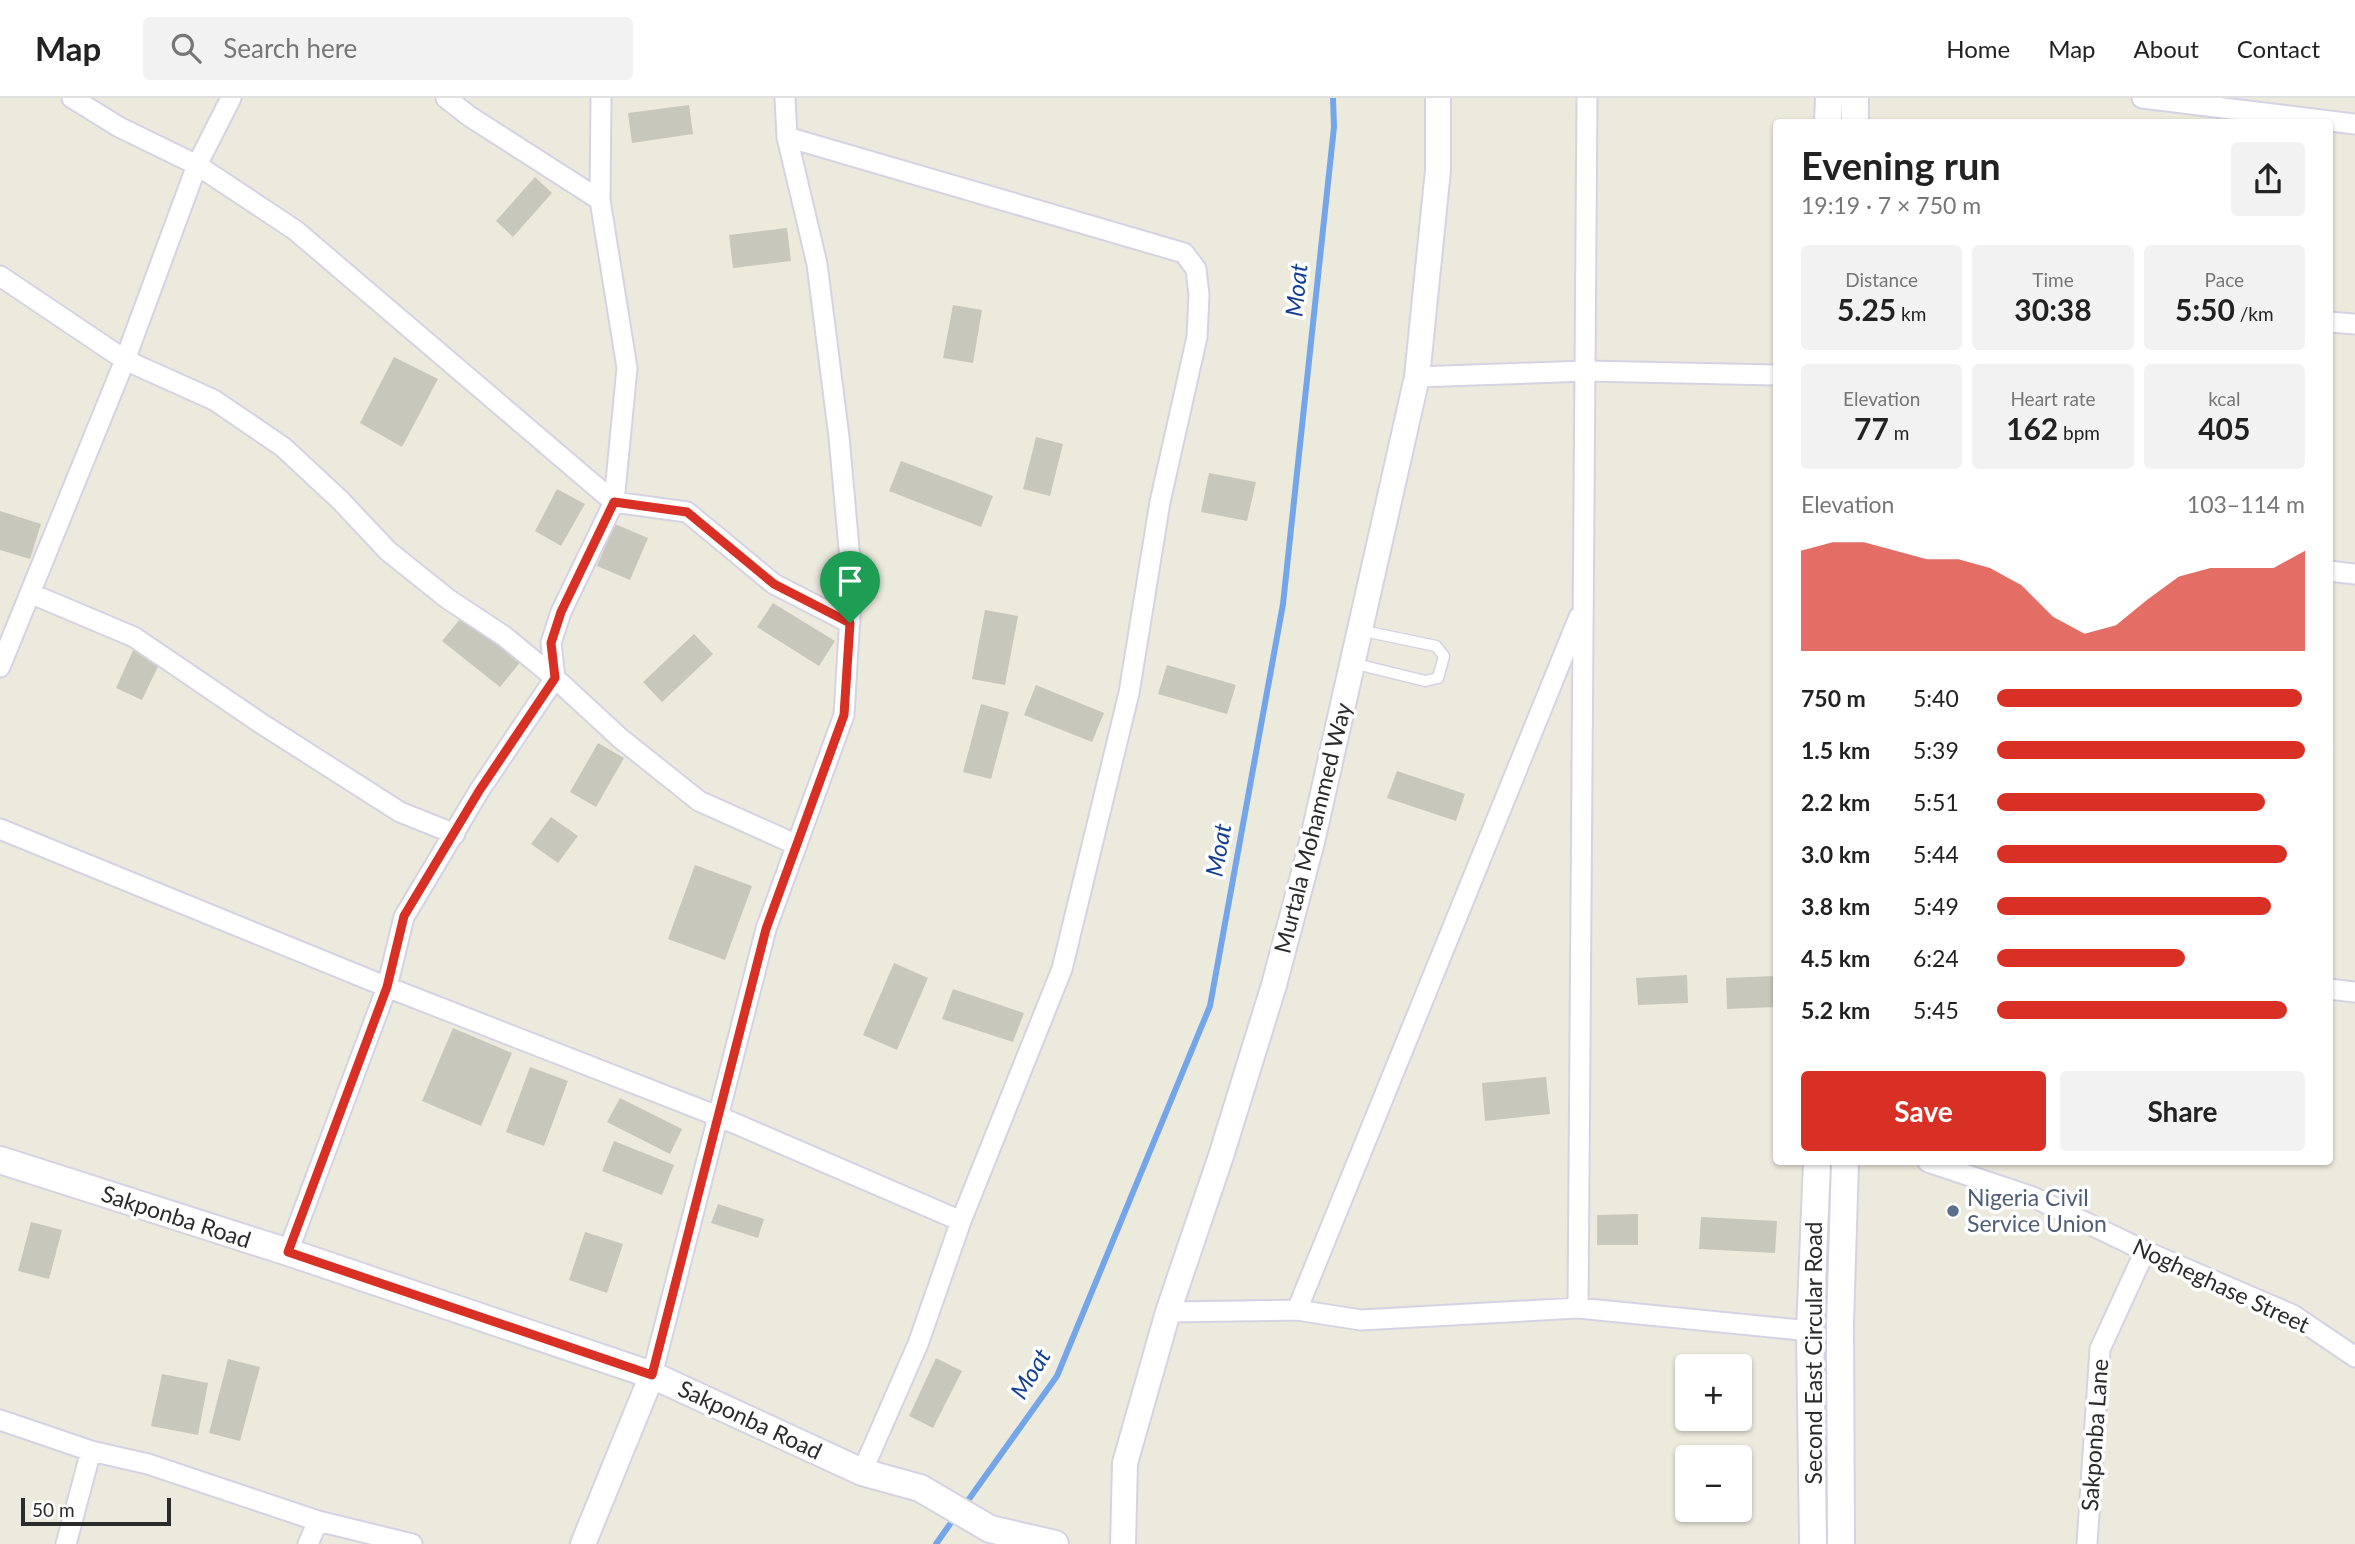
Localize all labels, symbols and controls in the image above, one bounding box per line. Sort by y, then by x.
search box [143,17,633,80]
text: Map [35,28,101,68]
icon: search [167,29,205,67]
text: Search here [223,32,357,64]
text: Home [1946,34,2010,63]
text: Map [2048,34,2096,63]
text: About [2134,34,2199,63]
text: Contact [2237,34,2320,63]
text: Evening run [1801,142,2001,188]
button: share [2231,142,2305,216]
text: 19:19 · 7 × 750 m [1801,191,1981,219]
water label: Moat [1278,261,1313,318]
text: Distance [1845,268,1918,291]
text: Time [2032,268,2074,291]
text: Pace [2205,268,2244,291]
text: 5.25 [1837,291,1896,327]
text: 30:38 [2014,291,2092,327]
text: 5:50 [2175,291,2235,327]
text: km [1896,302,1926,325]
text: /km [2235,302,2274,325]
text: Elevation [1843,387,1920,410]
text: Heart rate [2010,387,2096,410]
text: kcal [2208,387,2240,410]
text: 77 [1854,410,1889,446]
text: 162 [2006,410,2058,446]
text: 405 [2198,410,2250,446]
text: m [1889,421,1909,444]
text: bpm [2058,421,2100,444]
text: Elevation [1801,490,1894,518]
text: 103–114 m [2187,490,2305,518]
pin [820,551,880,623]
icon: arrive [831,562,869,600]
text: 750 m [1801,684,1866,712]
text: 5:40 [1913,684,1959,712]
street label: Murtala Mohammed Way [1267,700,1357,956]
text: 1.5 km [1801,736,1870,764]
text: 5:39 [1913,736,1959,764]
text: 2.2 km [1801,788,1870,816]
text: 5:51 [1913,788,1959,816]
water label: Moat [1199,820,1237,879]
text: 3.0 km [1801,840,1870,868]
text: 5:44 [1913,840,1959,868]
text: 3.8 km [1801,892,1870,920]
text: 5:49 [1913,892,1959,920]
text: 4.5 km [1801,944,1870,972]
text: 6:24 [1913,944,1959,972]
text: 5.2 km [1801,996,1870,1024]
text: 5:45 [1913,996,1959,1024]
button: Save [1801,1071,2046,1151]
button: Share [2060,1071,2305,1151]
street label: Sakponba Road [98,1179,255,1253]
place label: Nigeria Civil Service Union [1967,1183,2107,1237]
marker: Nigeria Civil Service Union [1945,1203,1961,1219]
street label: Second East Circular Road [1799,1222,1827,1484]
street label: Nogheghase Street [2129,1232,2315,1339]
water label: Moat [1003,1342,1056,1404]
map controls [1675,1354,1752,1522]
button: + [1675,1354,1752,1431]
street label: Sakponba Lane [2075,1358,2113,1512]
street label: Sakponba Road [674,1374,827,1465]
button: − [1675,1445,1752,1522]
scale bar [21,1495,172,1527]
text: 50 m [32,1498,75,1521]

